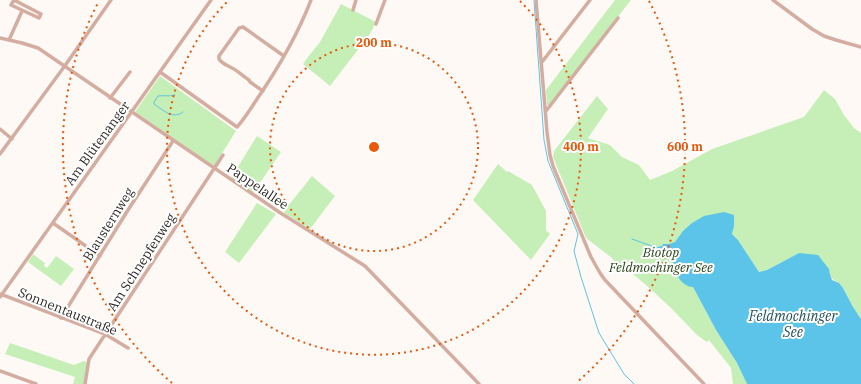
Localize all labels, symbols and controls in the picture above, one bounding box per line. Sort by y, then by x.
text: 200 m [356,35,392,50]
street label: Am Blütenanger [61,98,134,189]
text: 400 m [563,139,599,154]
text: 600 m [667,139,703,154]
centre of rings [367,140,381,154]
street label: Pappelallee [224,160,292,213]
street label: Blausternweg [79,184,138,264]
street label: Am Schnepfenweg [103,210,179,315]
park label: Biotop Feldmochinger See [608,244,713,276]
street label: Sonnentaustraße [16,284,120,339]
water label: Feldmochinger See [748,307,838,341]

